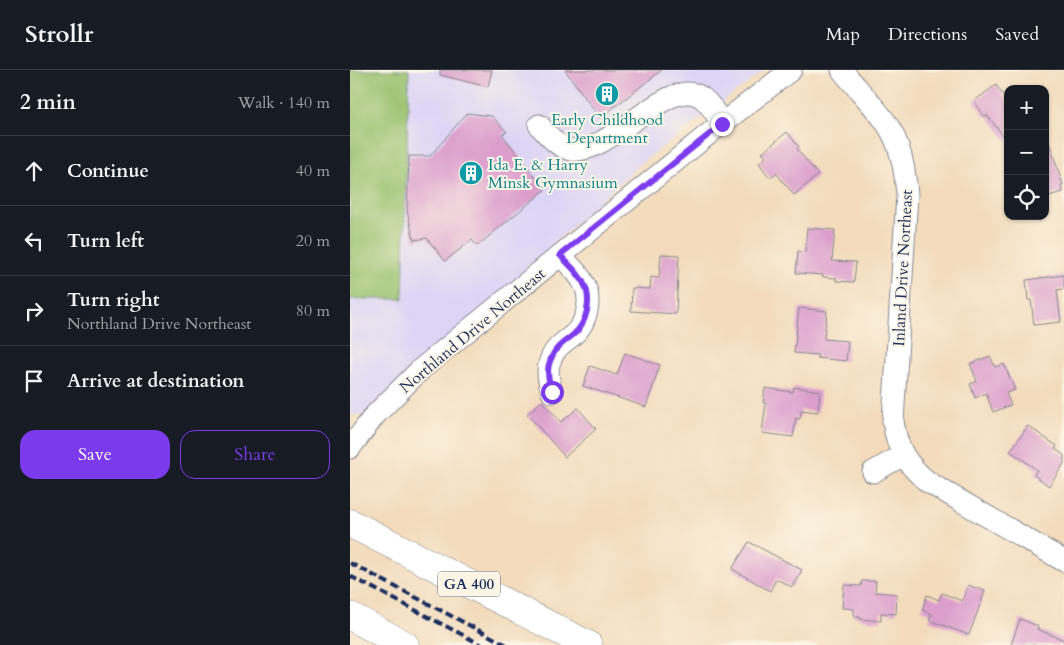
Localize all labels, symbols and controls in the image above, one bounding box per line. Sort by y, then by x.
text: Strollr [25,18,93,51]
text: Map [826,22,860,47]
text: Directions [888,22,967,47]
text: Saved [995,22,1039,47]
building icon: Early Childhood Department [594,81,620,107]
map controls [1004,85,1049,220]
button: + [1004,85,1049,130]
text: 2 min [20,88,76,117]
text: Walk · 140 m [238,92,330,114]
place label: Early Childhood Department [551,109,664,149]
route end [711,113,734,136]
button: − [1004,130,1049,175]
place label: Ida E. & Harry Minsk Gymnasium [488,154,618,194]
icon: ahead [20,157,48,185]
text: Continue [67,158,149,184]
text: 40 m [296,160,330,182]
building icon: Ida E. & Harry Minsk Gymnasium [458,160,484,186]
button: locate [1004,175,1049,220]
street label: Inland Drive Northeast [888,189,918,347]
icon: left [20,227,48,255]
text: Turn left [67,228,144,254]
text: 20 m [296,230,330,252]
street label: Northland Drive Northeast [395,263,550,398]
text: Turn right [67,287,159,313]
icon: right [20,297,48,325]
text: 80 m [296,300,330,322]
text: Northland Drive Northeast [67,313,251,335]
icon: arrive [20,367,48,395]
text: Arrive at destination [67,368,244,394]
route start [541,381,564,404]
button: Save [20,430,170,479]
button: Share [180,430,330,479]
road number: GA 400 [438,572,500,596]

